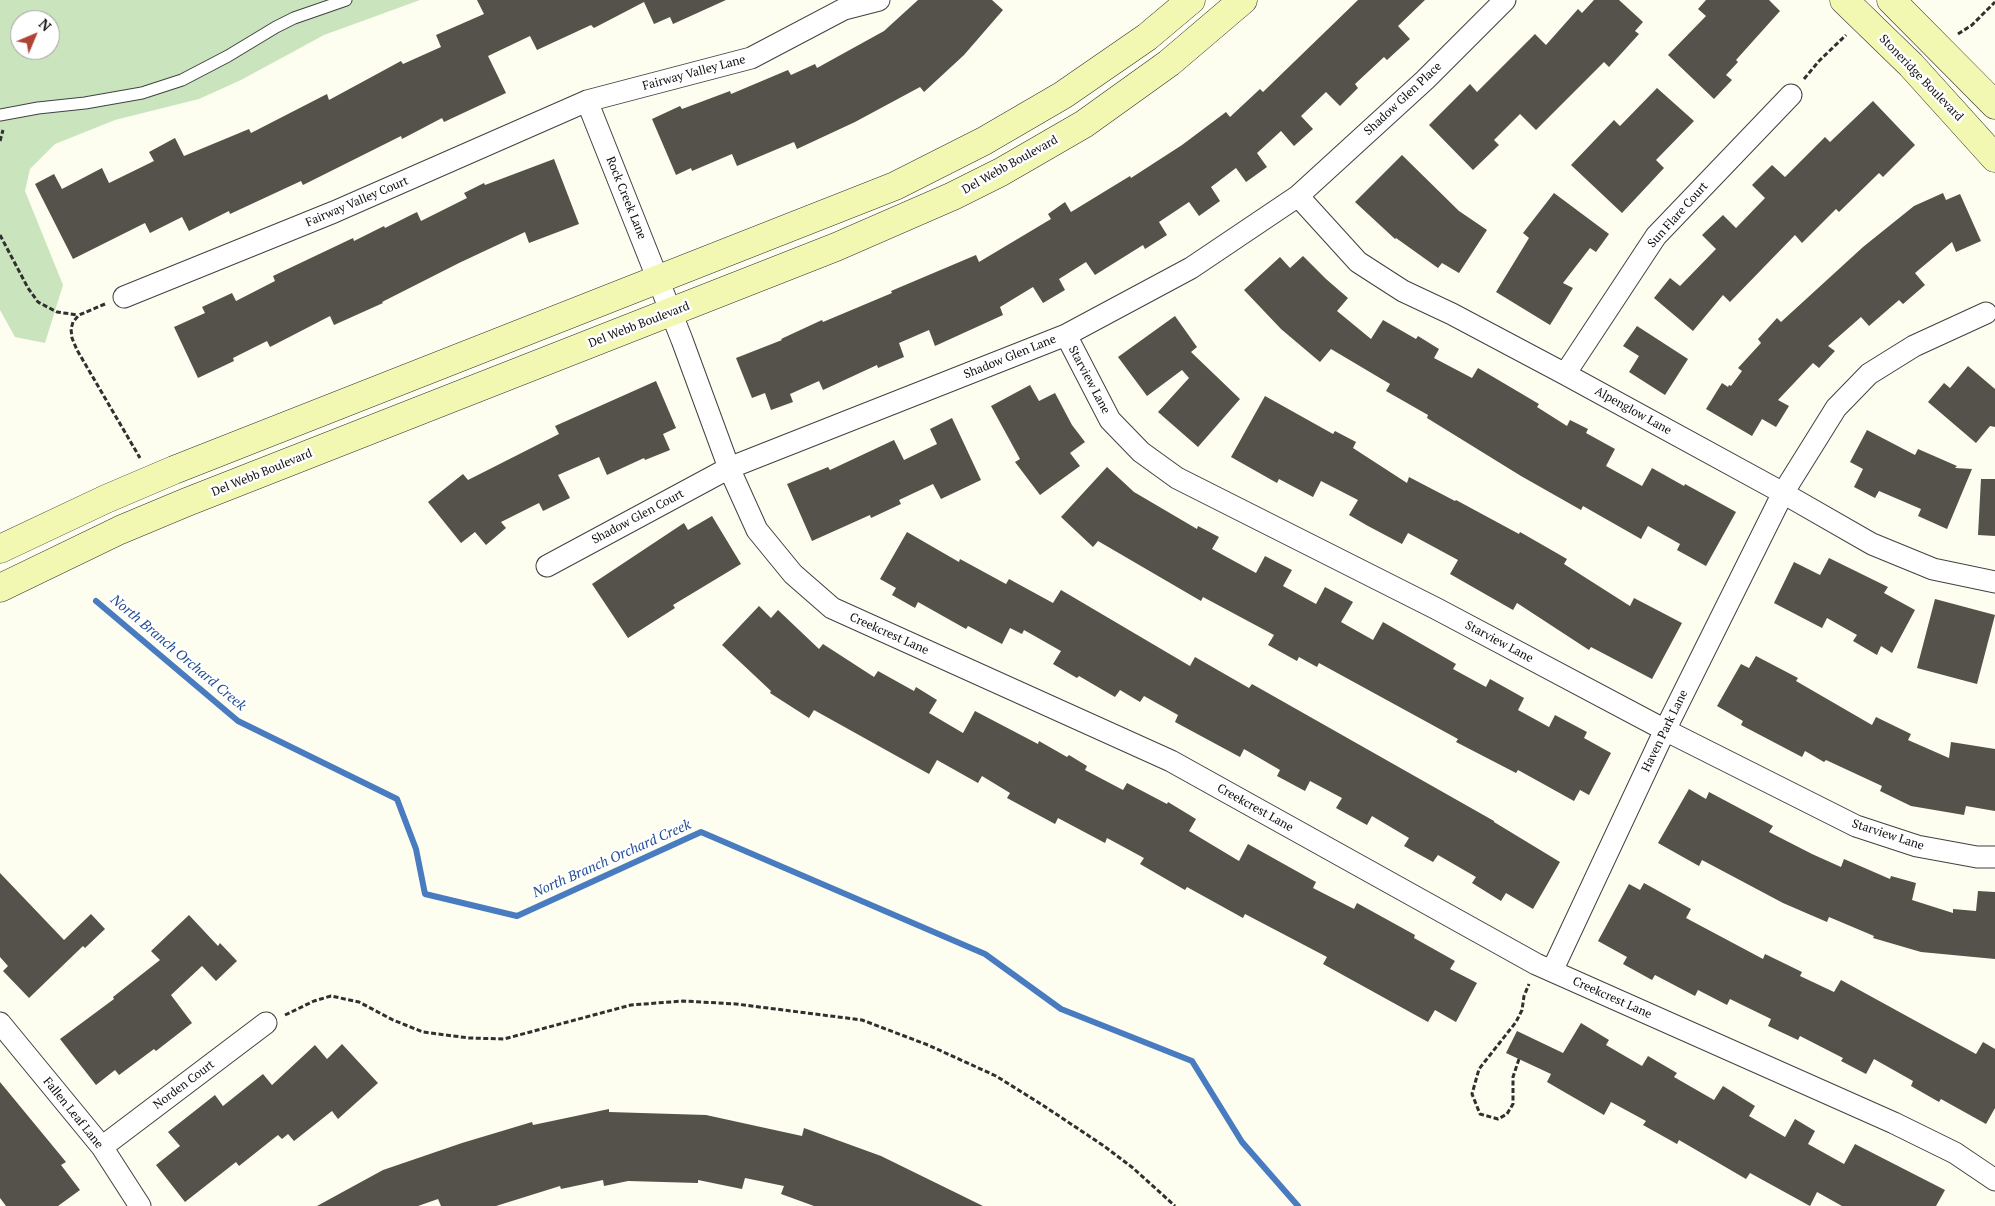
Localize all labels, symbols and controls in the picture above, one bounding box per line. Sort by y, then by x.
north arrow [10,10,60,60]
text: N [35,14,56,35]
street label: Stoneridge Boulevard [1876,32,1966,124]
street label: Fairway Valley Lane [641,52,747,94]
street label: Shadow Glen Place [1361,59,1445,139]
street label: Del Webb Boulevard [960,133,1060,197]
street label: Rock Creek Lane [603,154,649,242]
street label: Fairway Valley Court [304,174,410,230]
street label: Sun Flare Court [1645,179,1711,251]
street label: Del Webb Boulevard [586,299,692,351]
street label: Shadow Glen Lane [962,332,1058,382]
street label: Starview Lane [1065,344,1113,416]
street label: Alpenglow Lane [1592,384,1674,438]
street label: Del Webb Boulevard [210,446,314,500]
street label: Shadow Glen Court [589,487,687,547]
water label: North Branch Orchard Creek [107,591,249,715]
street label: Creekcrest Lane [847,610,931,658]
street label: Starview Lane [1463,618,1535,666]
street label: Haven Park Lane [1639,688,1691,774]
street label: Creekcrest Lane [1214,781,1296,835]
water label: North Branch Orchard Creek [530,816,694,902]
street label: Starview Lane [1850,817,1926,853]
street label: Creekcrest Lane [1570,974,1654,1022]
street label: Norden Court [151,1057,217,1113]
street label: Fallen Leaf Lane [40,1075,106,1151]

